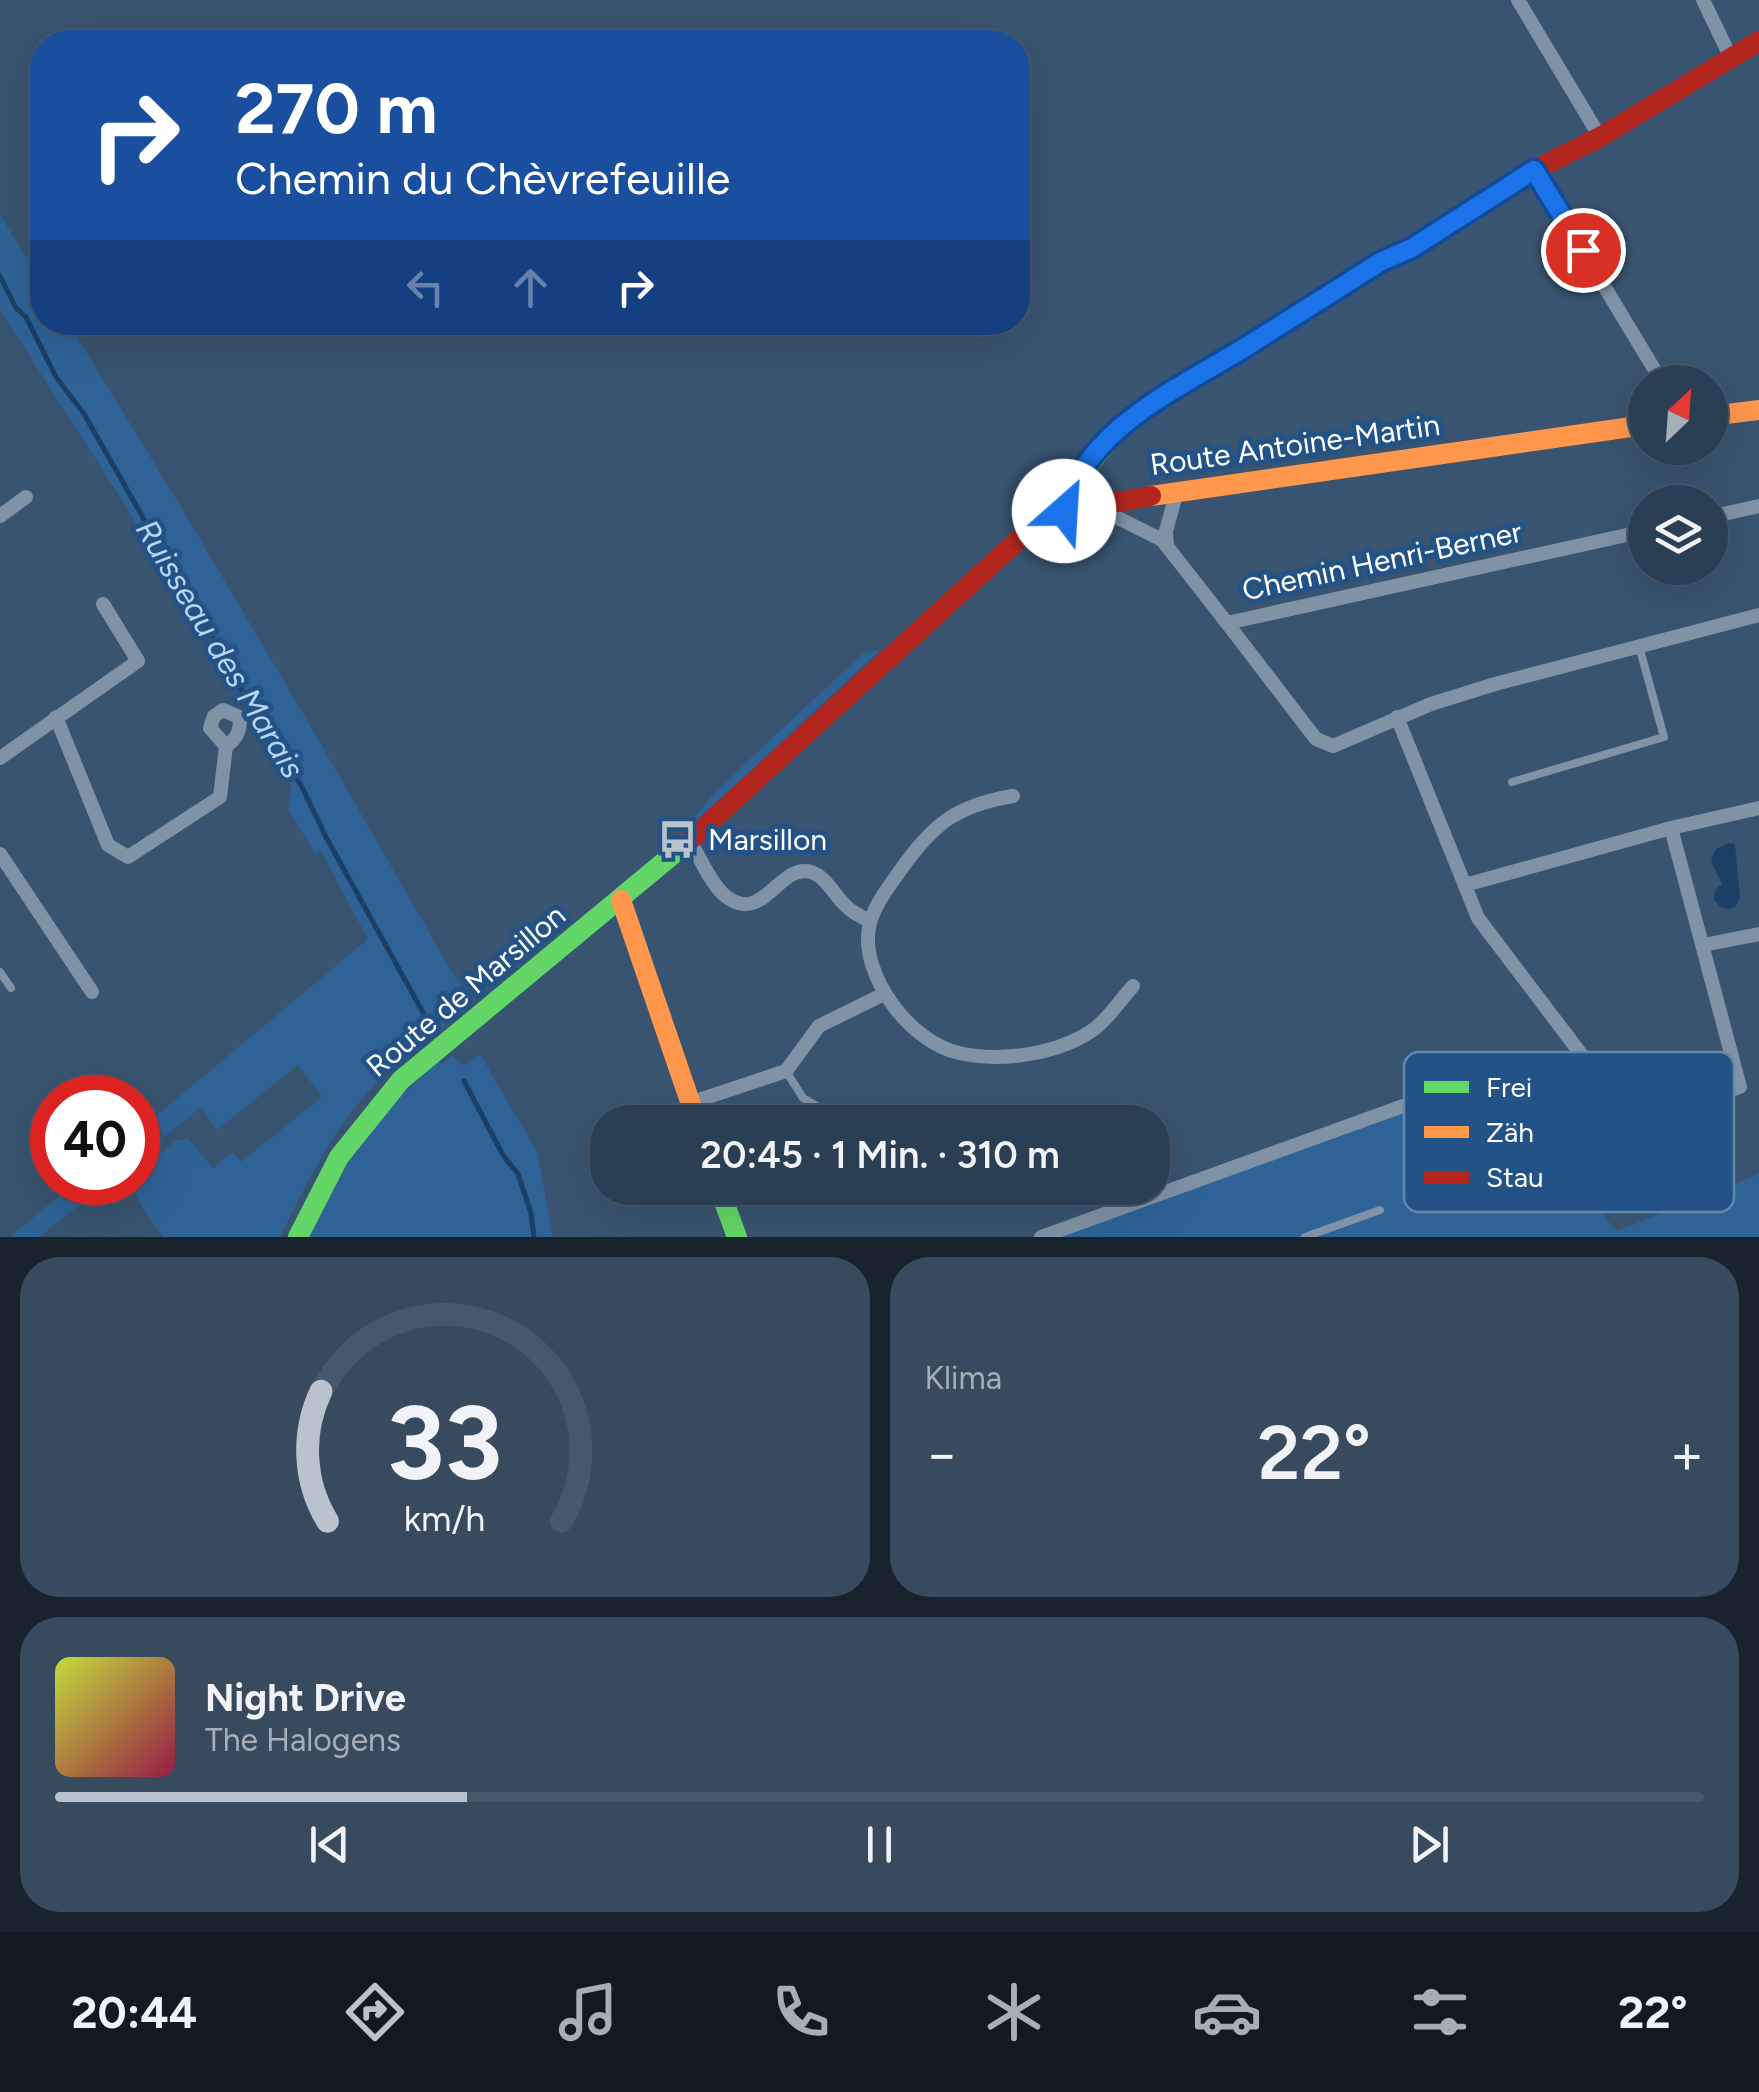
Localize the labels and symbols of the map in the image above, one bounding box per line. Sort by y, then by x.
pin [1541,208,1626,293]
north arrow [1628,365,1728,465]
street label: Route Antoine-Martin [1148,406,1442,483]
position arrow [1012,459,1116,563]
water label: Ruisseau des Marais [128,513,312,785]
street label: Chemin Henri-Berner [1239,513,1525,608]
bus stop icon: Marsillon [657,819,699,861]
place label: Marsillon [708,821,827,858]
street label: Route de Marsillon [359,897,573,1085]
legend [1404,1052,1734,1212]
text: Frei [1486,1070,1532,1104]
speed limit sign: 40 [30,1075,160,1205]
text: Zäh [1486,1115,1534,1149]
text: Stau [1486,1160,1544,1194]

